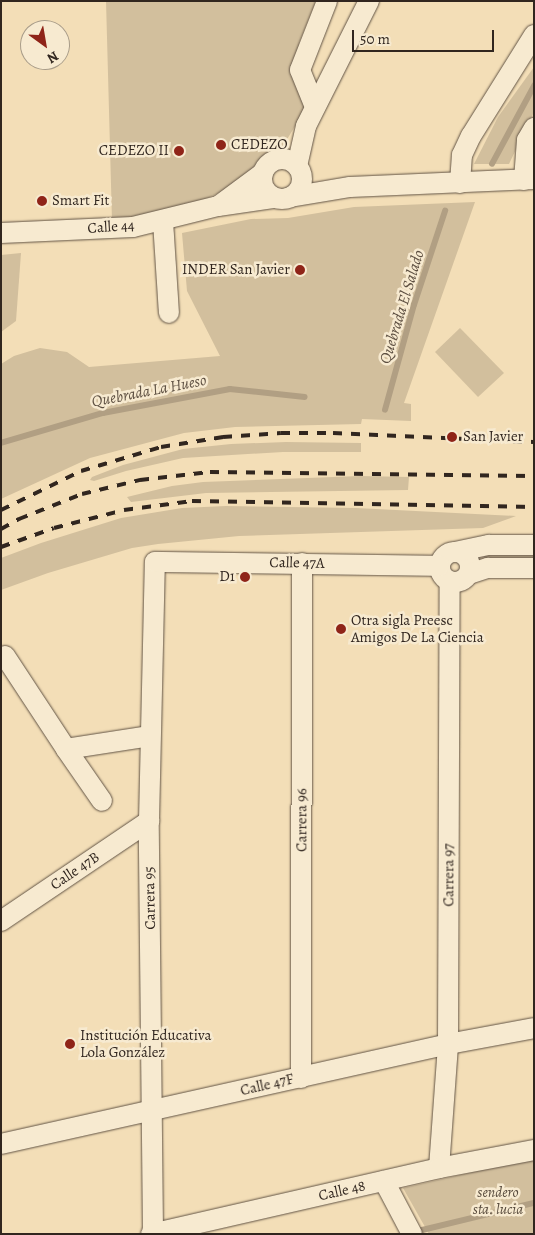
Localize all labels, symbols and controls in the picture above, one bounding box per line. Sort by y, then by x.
north arrow [20,20,70,70]
scale bar [355,20,498,52]
text: 50 m [360,29,390,49]
text: N [43,47,62,68]
place label: CEDEZO [231,136,288,154]
marker: CEDEZO [215,139,227,151]
place label: CEDEZO II [99,142,169,160]
marker: CEDEZO II [173,145,185,157]
place label: Smart Fit [52,192,109,210]
marker: Smart Fit [36,195,48,207]
street label: Calle 44 [87,216,135,238]
water label: Quebrada El Salado [376,248,428,366]
place label: INDER San Javier [182,261,290,279]
marker: INDER San Javier [294,264,306,276]
water label: Quebrada La Hueso [90,370,208,412]
place label: San Javier [463,428,523,446]
marker: San Javier [445,430,459,444]
street label: Calle 47A [269,554,325,572]
place label: D1 [219,568,235,586]
marker: D1 [239,571,251,583]
place label: Otra sigla Preesc Amigos De La Ciencia [351,611,484,646]
marker: Otra sigla Preesc Amigos De La Ciencia [335,623,347,635]
street label: Carrera 96 [293,788,311,852]
street label: Carrera 97 [440,843,458,907]
street label: Calle 47B [47,848,103,894]
street label: Carrera 95 [140,866,160,930]
place label: Institución Educativa Lola González [80,1026,211,1061]
marker: Institución Educativa Lola González [64,1038,76,1050]
street label: Calle 47F [239,1070,295,1100]
street label: Calle 48 [317,1177,367,1205]
park label: sendero sta. lucia [473,1183,523,1218]

